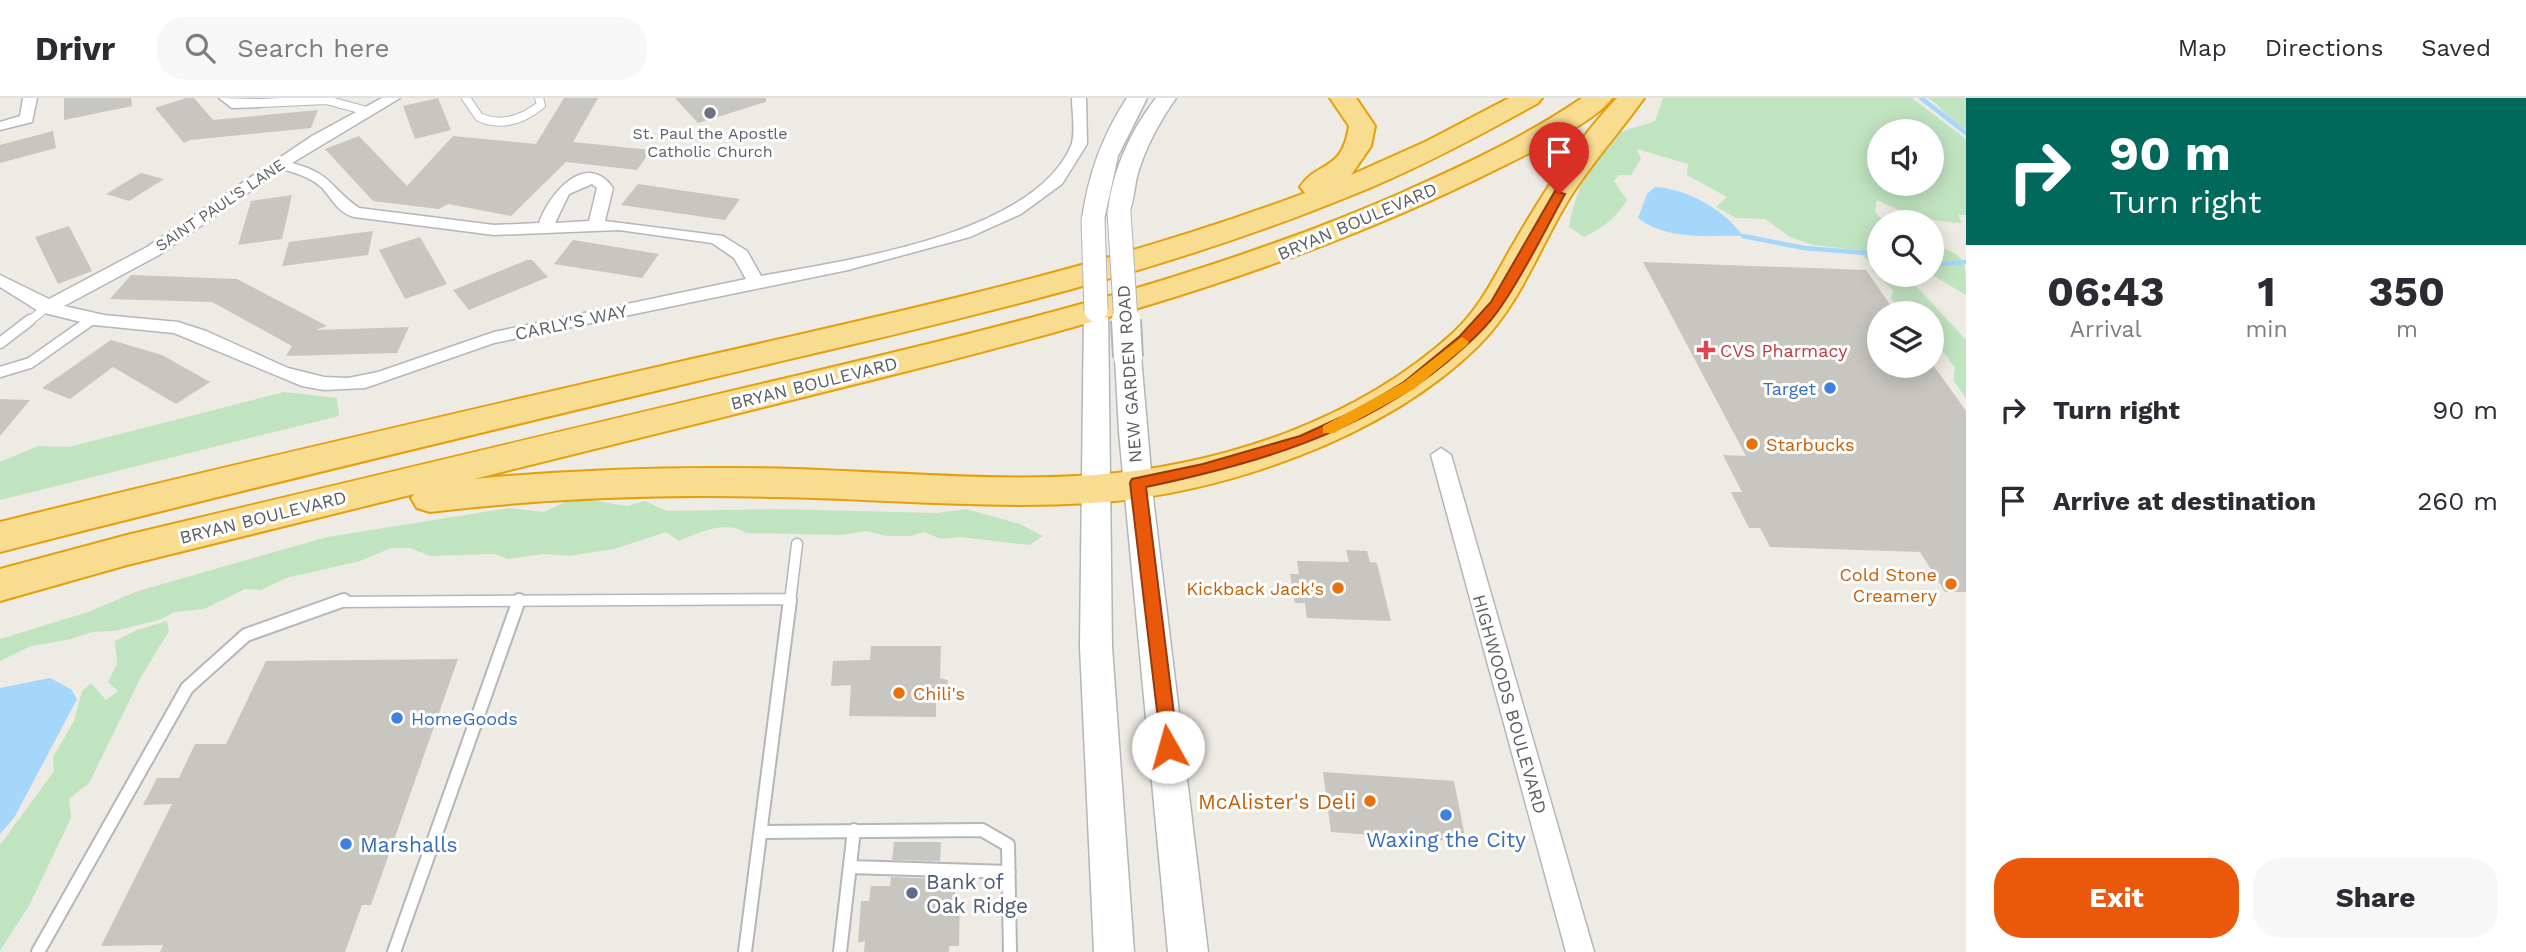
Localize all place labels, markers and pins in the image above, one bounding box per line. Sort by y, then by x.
marker: St. Paul the Apostle Catholic Church [702,105,718,121]
pin [1529,122,1589,194]
place label: St. Paul the Apostle Catholic Church [633,124,787,161]
place label: CVS Pharmacy [1720,340,1848,361]
marker: CVS Pharmacy [1698,342,1714,358]
place label: Target [1763,378,1816,399]
marker: Target [1822,380,1838,396]
place label: Starbucks [1766,434,1855,455]
marker: Starbucks [1744,436,1760,452]
place label: Cold Stone Creamery [1840,564,1938,606]
marker: Cold Stone Creamery [1943,576,1959,592]
place label: Kickback Jack's [1186,578,1324,599]
marker: Kickback Jack's [1330,580,1346,596]
place label: Chili's [913,683,965,704]
marker: Chili's [891,685,907,701]
place label: HomeGoods [411,708,518,729]
marker: HomeGoods [389,710,405,726]
place label: McAlister's Deli [1198,789,1356,814]
marker: McAlister's Deli [1362,793,1378,809]
marker: Waxing the City [1438,807,1454,823]
place label: Waxing the City [1366,827,1526,852]
place label: Marshalls [360,832,458,857]
marker: Marshalls [338,836,354,852]
place label: Bank of Oak Ridge [926,869,1028,918]
marker: Bank of Oak Ridge [904,885,920,901]

